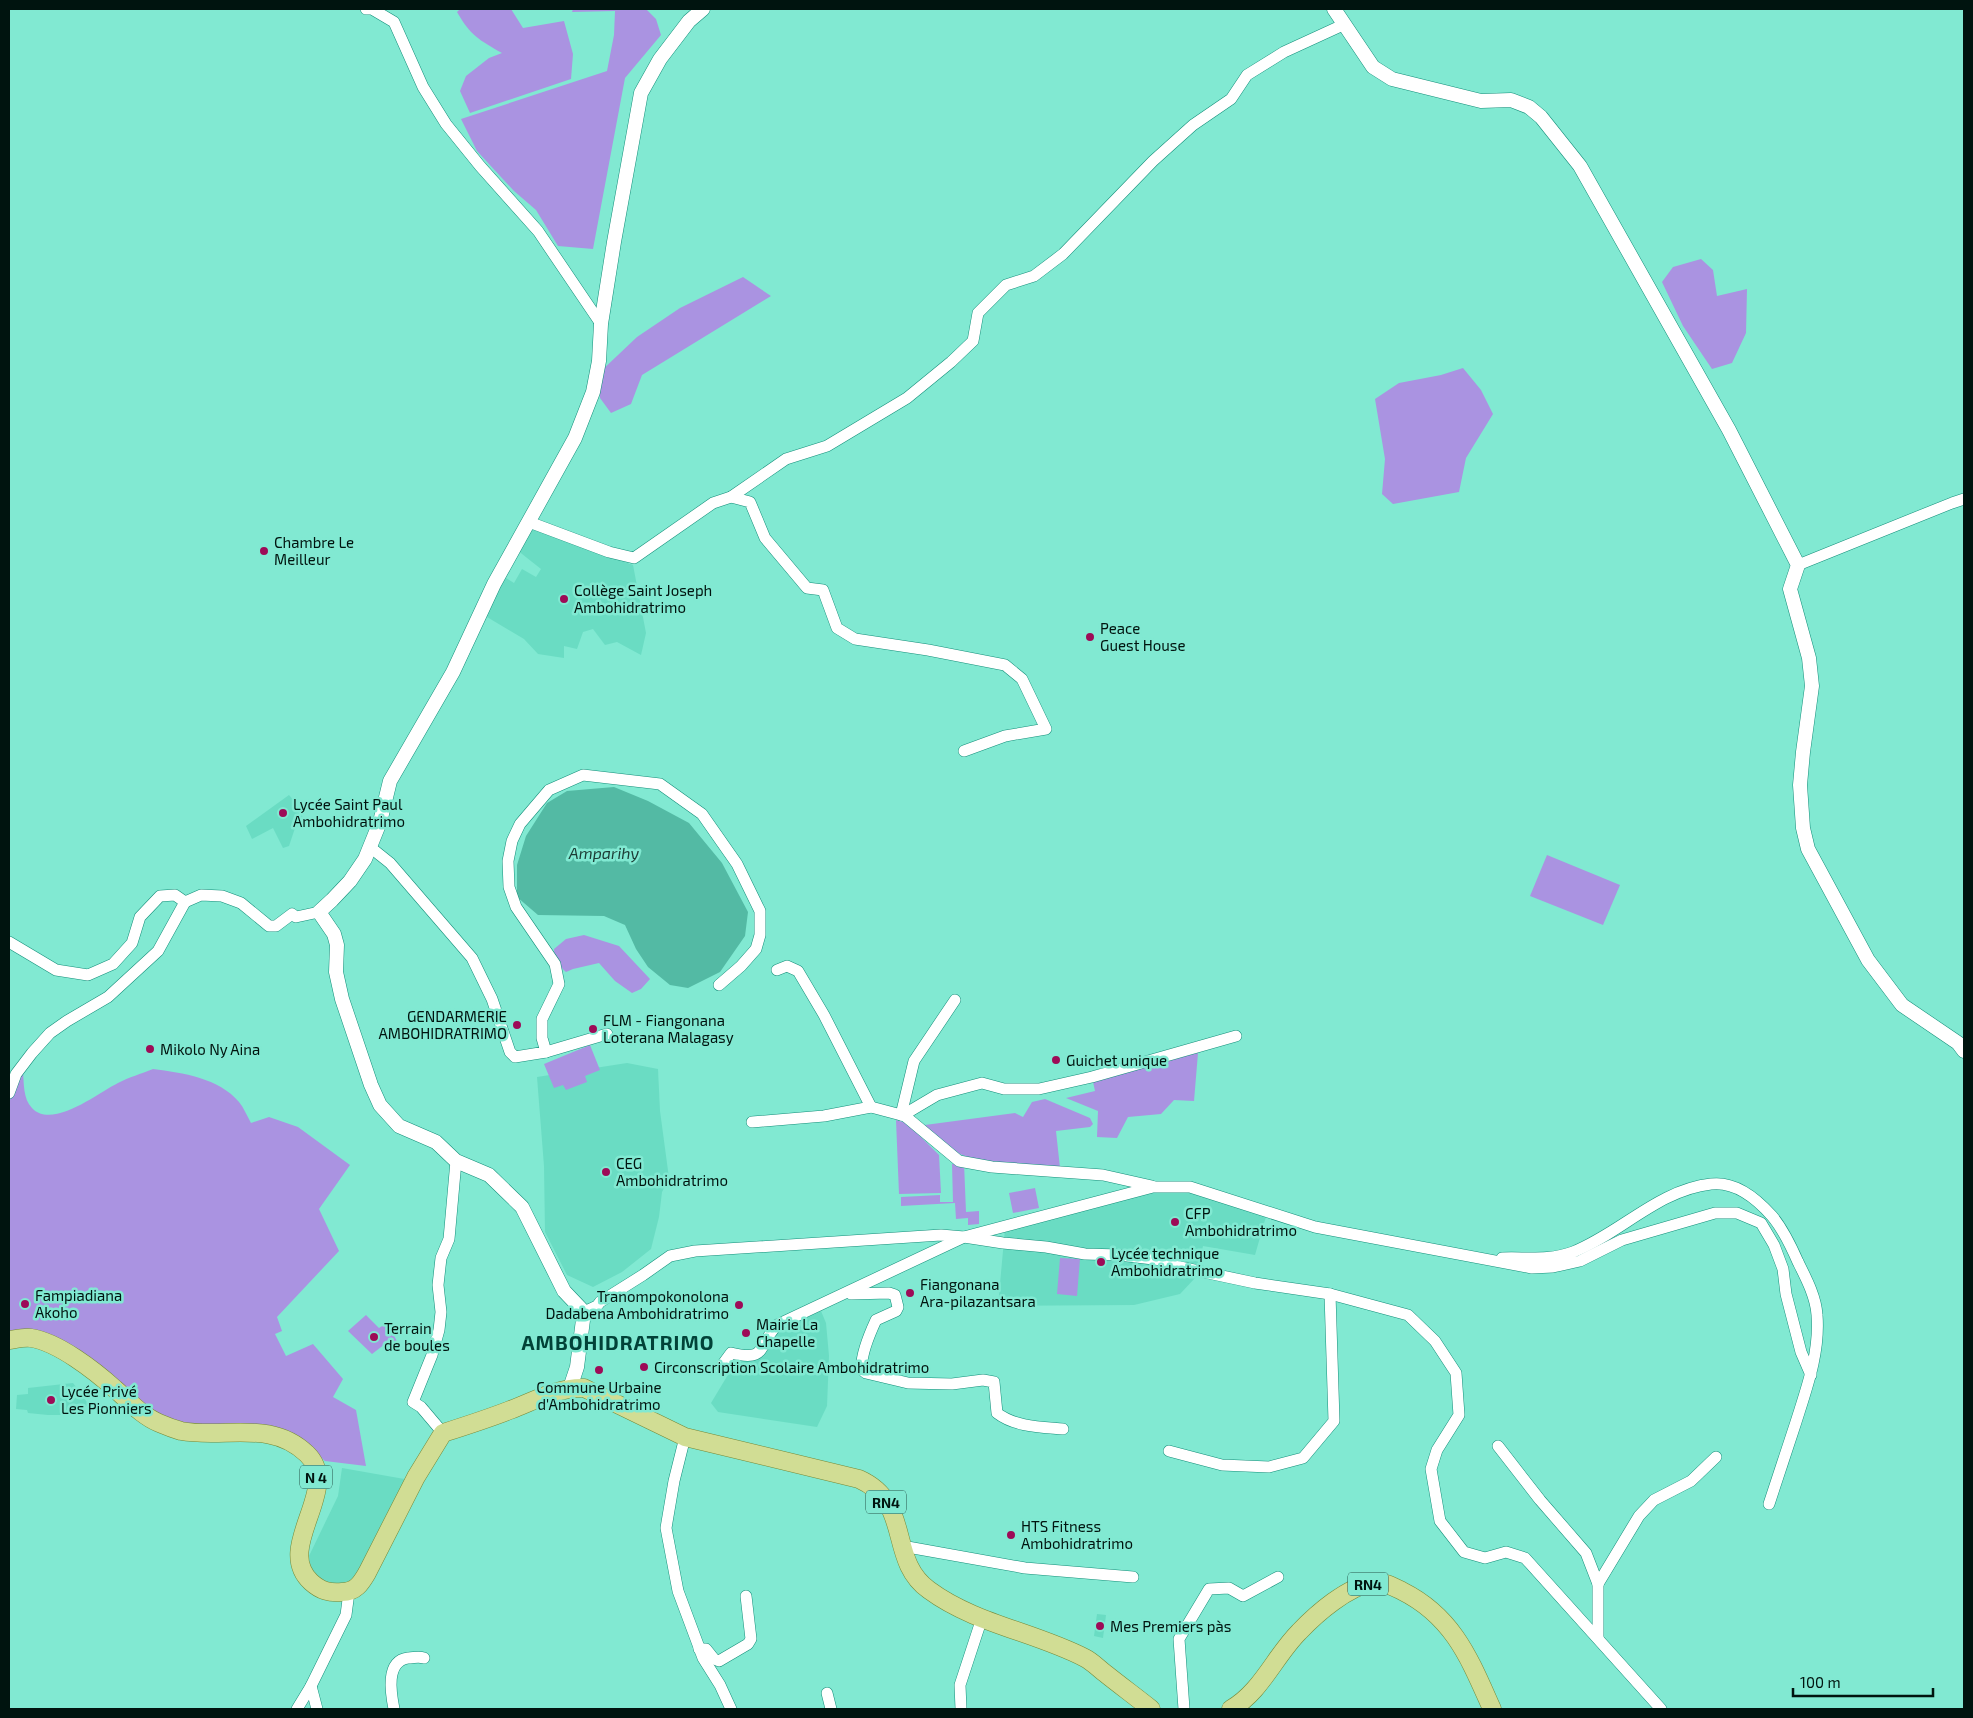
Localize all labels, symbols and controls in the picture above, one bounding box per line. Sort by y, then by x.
place label: Chambre Le Meilleur [274,533,354,568]
marker: Chambre Le Meilleur [258,545,270,557]
place label: Collège Saint Joseph Ambohidratrimo [574,581,712,616]
marker: Collège Saint Joseph Ambohidratrimo [558,593,570,605]
place label: Peace Guest House [1100,619,1185,654]
marker: Peace Guest House [1084,631,1096,643]
place label: Lycée Saint Paul Ambohidratrimo [293,795,405,830]
marker: Lycée Saint Paul Ambohidratrimo [277,807,289,819]
water label: Amparihy [568,843,640,863]
place label: GENDARMERIE AMBOHIDRATRIMO [378,1007,507,1042]
place label: FLM - Fiangonana Loterana Malagasy [603,1011,734,1046]
marker: GENDARMERIE AMBOHIDRATRIMO [511,1019,523,1031]
marker: FLM - Fiangonana Loterana Malagasy [587,1023,599,1035]
place label: Mikolo Ny Aina [160,1040,260,1058]
marker: Mikolo Ny Aina [144,1043,156,1055]
place label: Guichet unique [1066,1051,1167,1069]
marker: Guichet unique [1050,1054,1062,1066]
place label: CEG Ambohidratrimo [616,1154,728,1189]
marker: CEG Ambohidratrimo [600,1166,612,1178]
place label: CFP Ambohidratrimo [1185,1204,1297,1239]
marker: CFP Ambohidratrimo [1169,1216,1181,1228]
place label: Lycée technique Ambohidratrimo [1111,1244,1223,1279]
marker: Lycée technique Ambohidratrimo [1095,1256,1107,1268]
place label: Fiangonana Ara-pilazantsara [920,1275,1036,1310]
place label: Fampiadiana Akoho [35,1286,122,1321]
place label: Tranompokonolona Dadabena Ambohidratrimo [546,1287,729,1322]
marker: Fiangonana Ara-pilazantsara [904,1287,916,1299]
marker: Fampiadiana Akoho [19,1298,31,1310]
marker: Tranompokonolona Dadabena Ambohidratrimo [733,1299,745,1311]
place label: Mairie La Chapelle [756,1315,818,1350]
place label: Terrain de boules [384,1319,450,1354]
marker: Mairie La Chapelle [740,1327,752,1339]
district label: AMBOHIDRATRIMO [522,1330,714,1354]
marker: Terrain de boules [368,1331,380,1343]
place label: Circonscription Scolaire Ambohidratrimo [654,1358,929,1376]
marker: Circonscription Scolaire Ambohidratrimo [638,1361,650,1373]
marker: Commune Urbaine d'Ambohidratrimo [593,1364,605,1376]
place label: Commune Urbaine d'Ambohidratrimo [536,1378,662,1413]
place label: Lycée Privé Les Pionniers [61,1382,152,1417]
marker: Lycée Privé Les Pionniers [45,1394,57,1406]
road number: N 4 [300,1465,332,1488]
road number: RN4 [866,1490,906,1514]
place label: HTS Fitness Ambohidratrimo [1021,1517,1133,1552]
marker: HTS Fitness Ambohidratrimo [1005,1529,1017,1541]
road number: RN4 [1348,1572,1388,1596]
place label: Mes Premiers pàs [1110,1617,1231,1635]
marker: Mes Premiers pàs [1094,1620,1106,1632]
scale bar [1793,1666,1933,1698]
text: 100 m [1800,1673,1841,1691]

